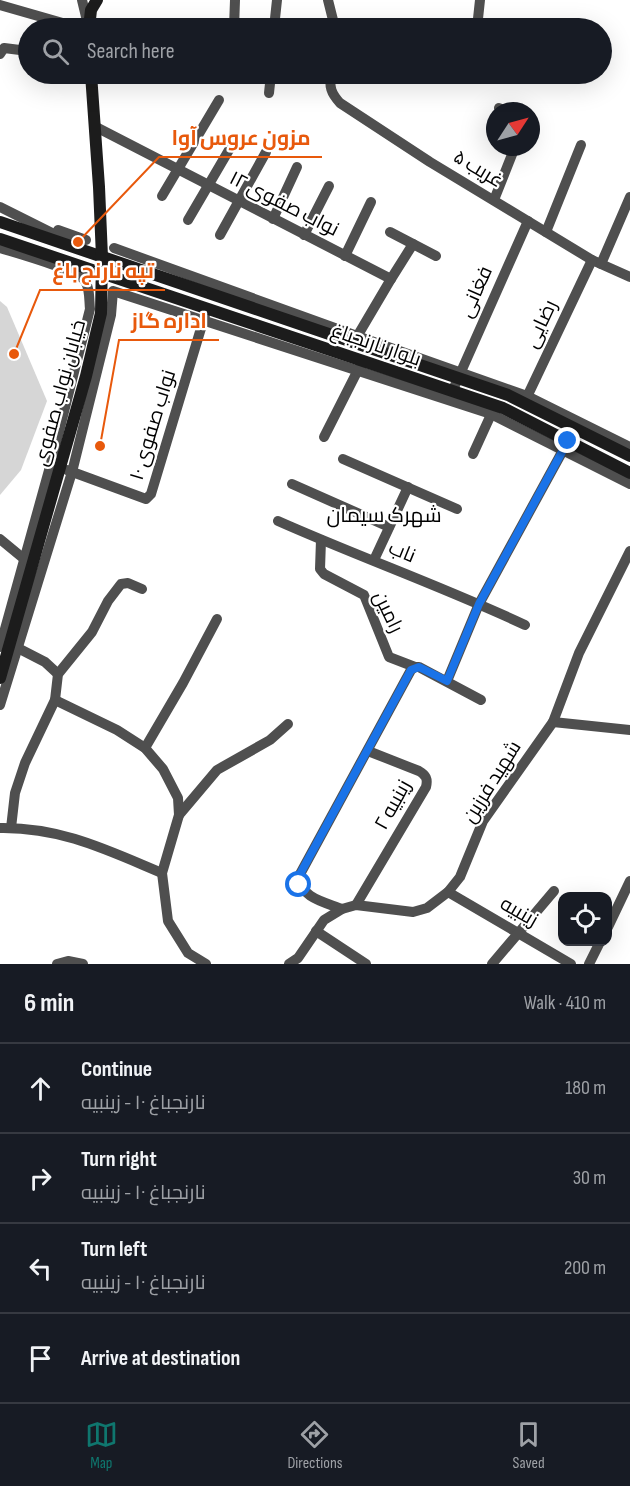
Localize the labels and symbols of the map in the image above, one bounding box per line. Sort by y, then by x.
north arrow [486,102,540,156]
callout: مزون عروس آوا [159,118,322,157]
text: مزون عروس آوا [171,126,311,151]
street label: غریب ۵ [449,145,507,193]
street label: نواب صفوی ۱۲ [225,166,343,242]
callout: تپه نارنج باغ [40,251,165,290]
text: تپه نارنج باغ [52,259,155,285]
street label: فغانی [454,263,498,321]
street label: رضایی [519,296,563,352]
callout: اداره گاز [119,301,219,340]
text: اداره گاز [130,309,207,334]
street label: خیابان نواب صفوی [29,317,91,469]
street label: بلوار نارنجباغ [328,318,424,373]
street label: نواب صفوی ۱۰ [125,367,181,483]
route end [554,427,580,453]
district label: شهرک سیمان [326,503,442,528]
street label: ناب [385,536,419,568]
street label: رامین [368,587,408,637]
street label: شهید فرزین [457,737,527,827]
street label: زینبیه ۲ [370,776,416,834]
route start [285,871,311,897]
street label: زینبیه [496,892,542,932]

